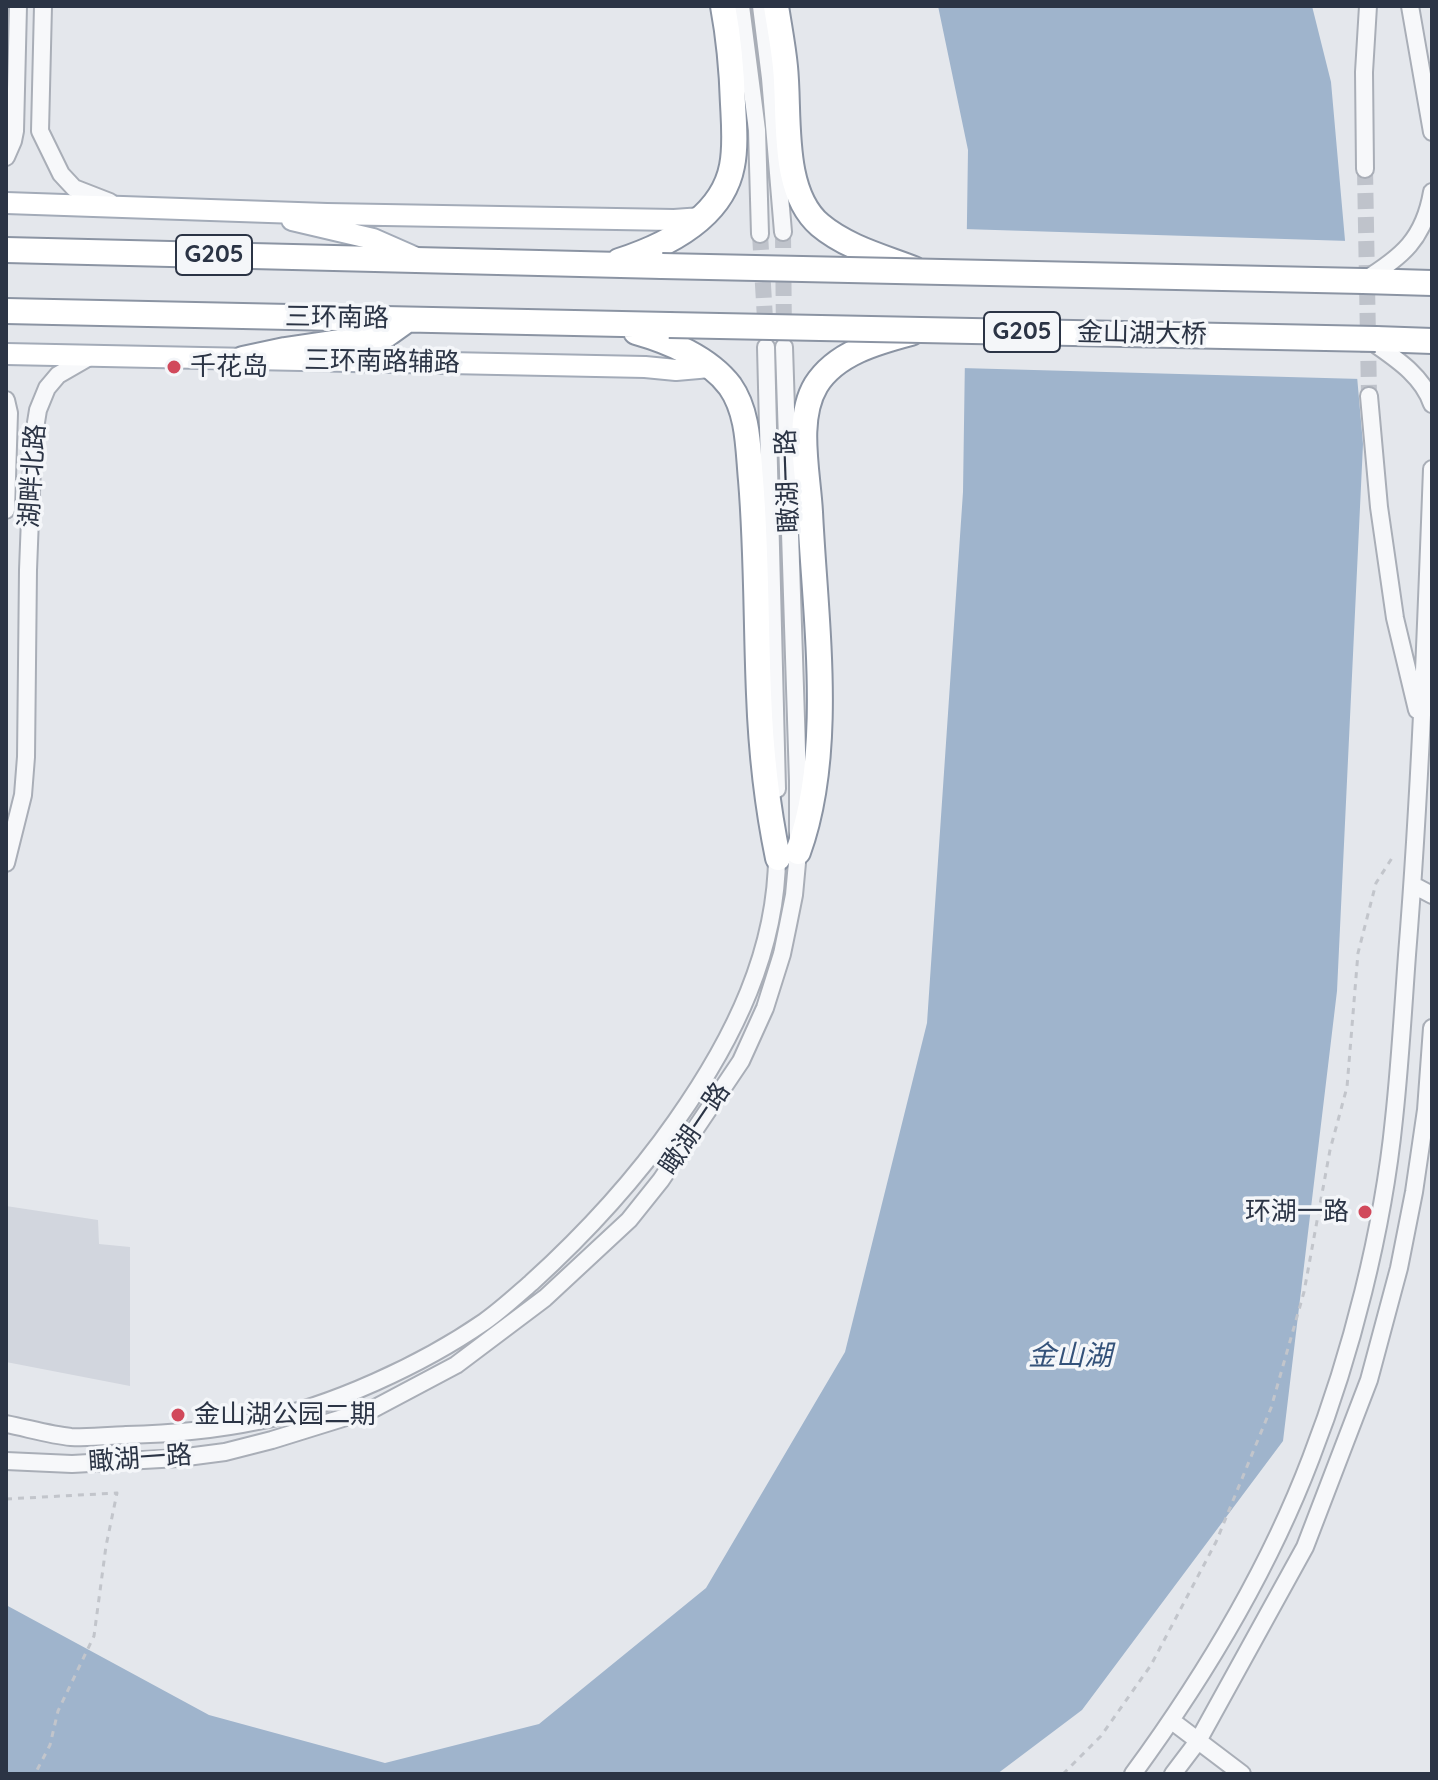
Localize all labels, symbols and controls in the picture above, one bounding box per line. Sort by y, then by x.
road number: G205 [176,235,252,275]
street label: 三环南路 [285,301,389,335]
road number: G205 [984,312,1060,352]
street label: 金山湖大桥 [1077,317,1207,351]
street label: 三环南路辅路 [304,345,460,379]
place label: 千花岛 [190,351,268,383]
marker: 千花岛 [165,358,183,376]
street label: 湖畔北路 [14,423,52,529]
street label: 瞰湖一路 [771,428,805,534]
street label: 瞰湖一路 [653,1077,737,1181]
place label: 环湖一路 [1245,1196,1349,1228]
marker: 环湖一路 [1356,1203,1374,1221]
water label: 金山湖 [1028,1340,1112,1374]
place label: 金山湖公园二期 [194,1399,376,1431]
marker: 金山湖公园二期 [169,1406,187,1424]
street label: 瞰湖一路 [87,1440,193,1478]

